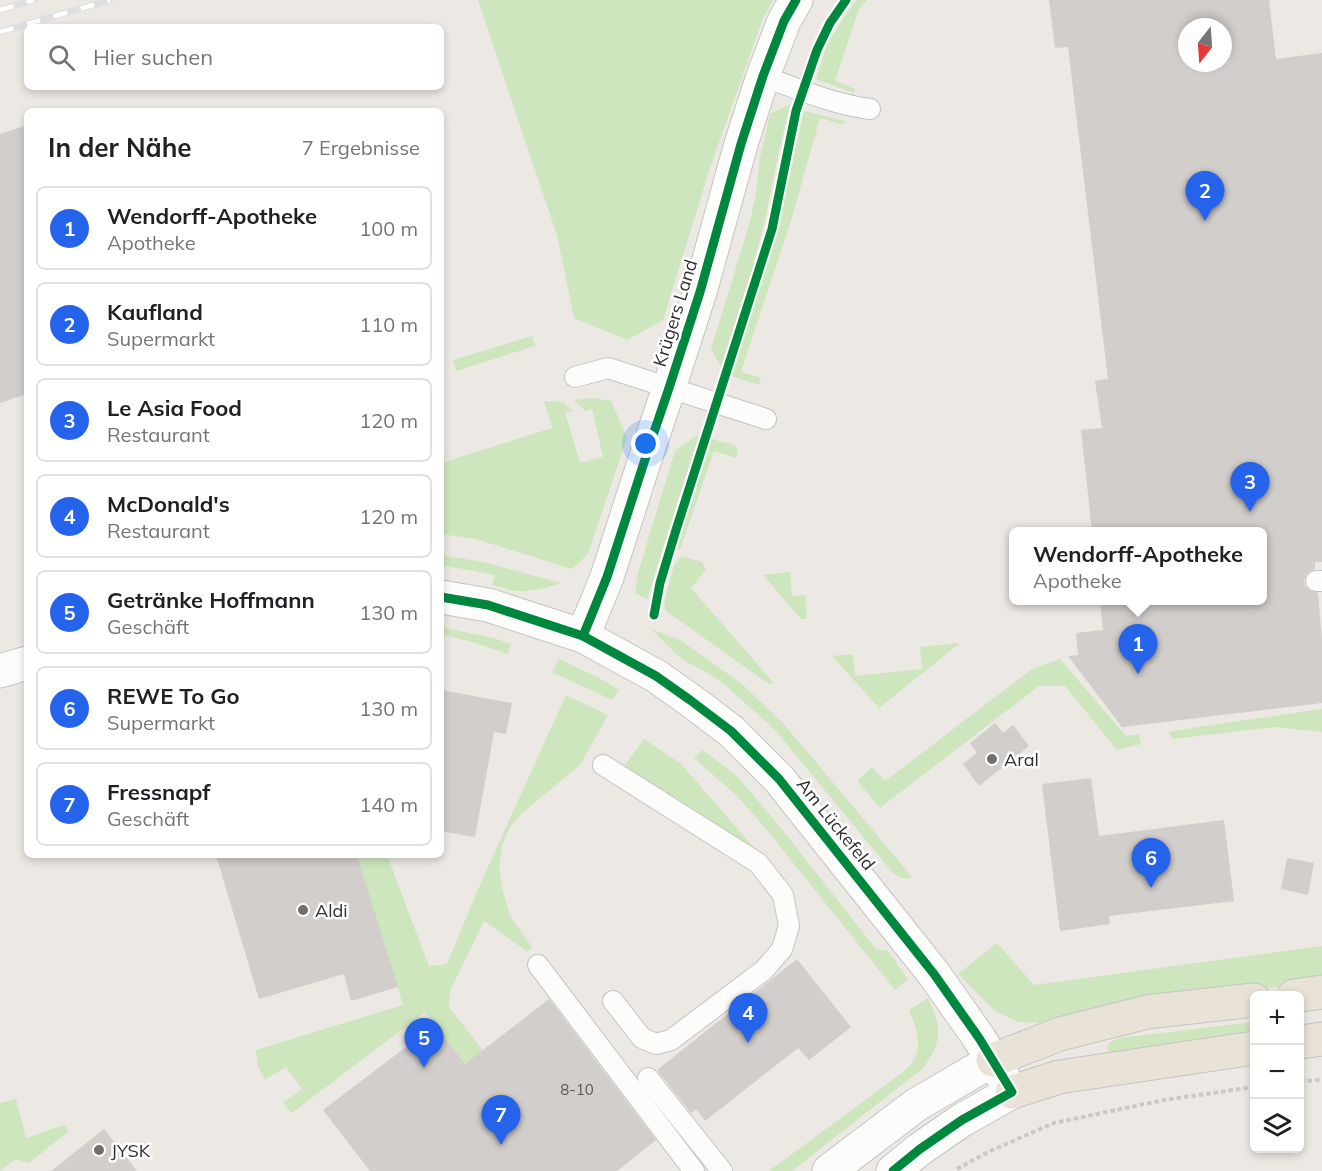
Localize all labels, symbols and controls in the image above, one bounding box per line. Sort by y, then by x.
north arrow [1178,18,1232,72]
search box [24,24,444,90]
icon: search [45,41,78,74]
text: Hier suchen [93,43,213,71]
text: In der Nähe [48,131,192,164]
text: 7 Ergebnisse [302,135,420,160]
pin: 2 [1186,172,1224,221]
text: Wendorff-Apotheke [107,202,317,230]
text: 1 [64,216,76,241]
text: 100 m [359,216,418,241]
text: Apotheke [107,230,196,255]
street label: Krügers Land [648,257,702,369]
text: Kaufland [107,298,203,326]
text: 2 [64,312,76,337]
text: 110 m [359,312,418,337]
text: Supermarkt [107,326,215,351]
text: Le Asia Food [107,394,242,422]
text: 3 [64,408,76,433]
text: 120 m [359,408,418,433]
text: Restaurant [107,422,210,447]
your location [631,429,660,458]
pin: 3 [1230,462,1270,512]
text: McDonald's [107,490,230,518]
text: 4 [64,504,76,529]
text: 120 m [359,504,418,529]
text: Restaurant [107,518,210,543]
popup [1009,527,1267,605]
text: Wendorff-Apotheke [1033,540,1243,568]
text: Apotheke [1033,568,1122,593]
text: Getränke Hoffmann [107,586,315,614]
text: 5 [64,600,76,625]
text: 130 m [359,600,418,625]
text: Geschäft [107,614,189,639]
pin: 1 [1118,624,1158,674]
text: REWE To Go [107,682,240,710]
text: 6 [64,696,76,721]
text: 130 m [359,696,418,721]
text: Supermarkt [107,710,215,735]
place label: Aral [1004,748,1039,771]
marker: Aral [985,752,999,766]
street label: Am Lückefeld [792,773,880,875]
text: Fressnapf [107,778,210,806]
text: 7 [64,792,76,817]
text: 140 m [359,792,418,817]
text: Geschäft [107,806,189,831]
pin: 6 [1132,838,1170,888]
place label: Aldi [315,899,348,922]
marker: Aldi [296,903,310,917]
map controls [1250,991,1304,1153]
button: + [1250,991,1304,1045]
pin: 4 [728,994,768,1043]
pin: 5 [404,1018,444,1068]
button: − [1250,1045,1304,1099]
house number: 8-10 [560,1080,594,1099]
pin: 7 [482,1096,520,1145]
button: layers [1250,1099,1304,1153]
place label: JYSK [111,1139,151,1162]
marker: JYSK [92,1143,106,1157]

